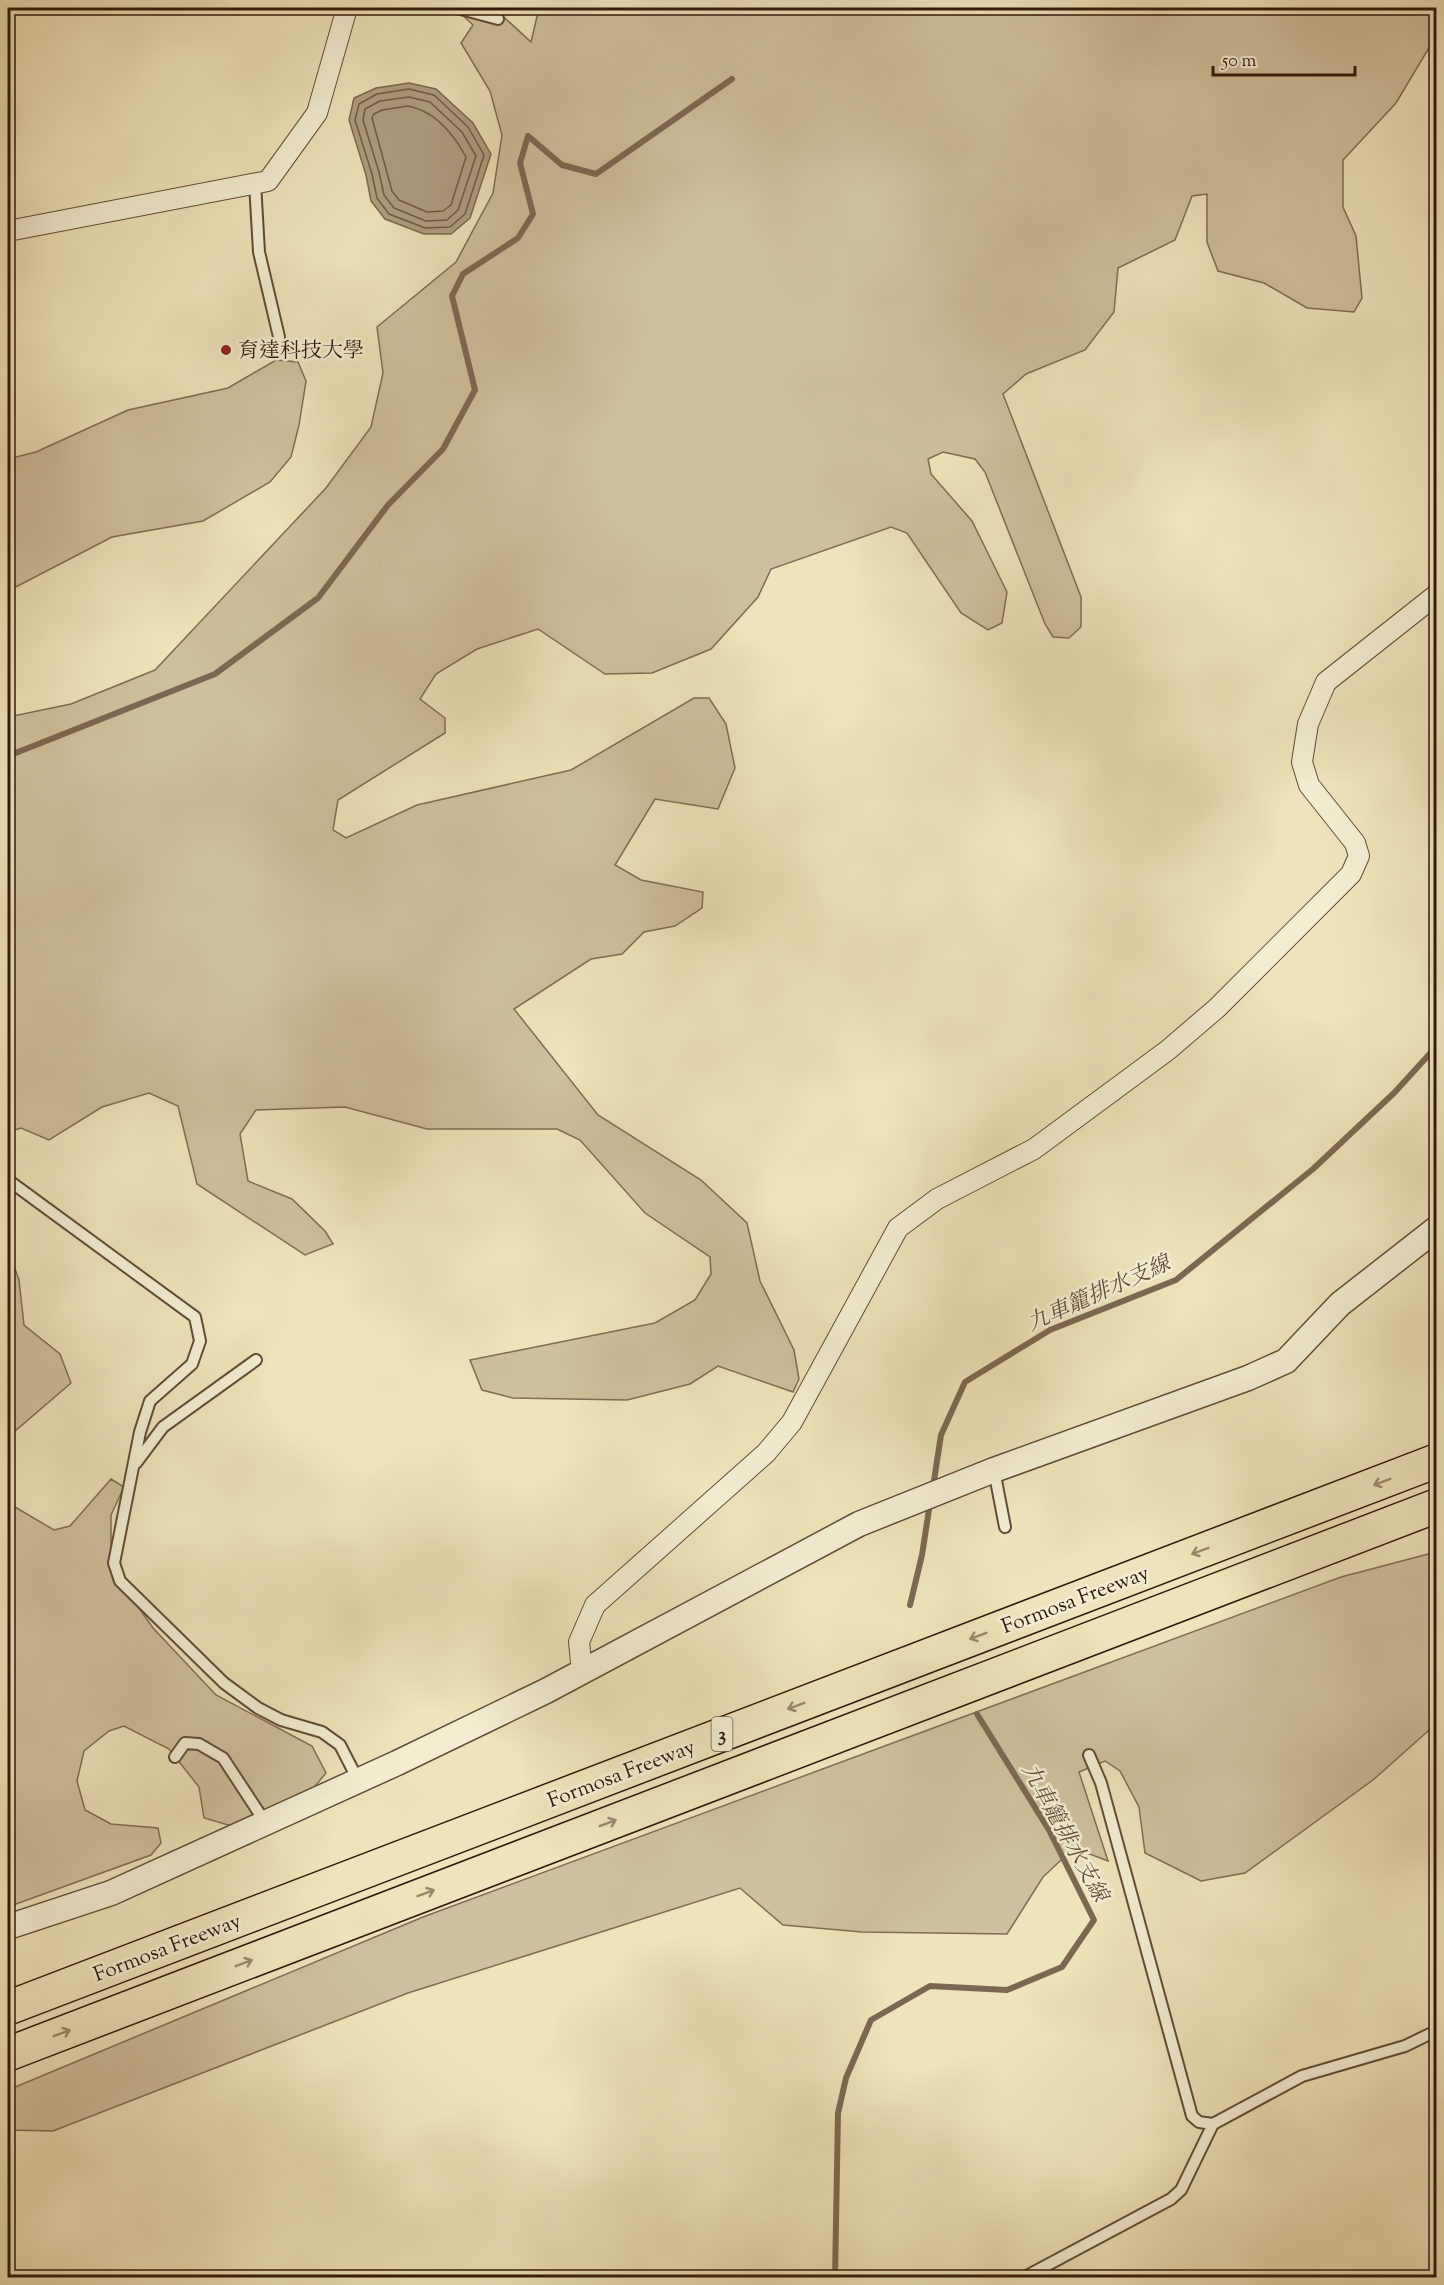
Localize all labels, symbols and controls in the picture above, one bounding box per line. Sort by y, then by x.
scale bar [1213,39,1356,77]
text: 50 m [1221,49,1257,75]
place label: 育達科技大學 [238,337,364,367]
marker: 育達科技大學 [219,343,233,357]
water label: 九車籠排水支線 [1022,1248,1178,1341]
one-way arrow [1373,1477,1392,1488]
one-way arrow [1191,1547,1210,1558]
street label: Formosa Freeway [998,1559,1154,1643]
one-way arrow [970,1631,988,1642]
one-way arrow [788,1701,806,1712]
road number: 3 [712,1717,732,1751]
street label: Formosa Freeway [544,1733,700,1817]
water label: 九車籠排水支線 [1012,1758,1116,1910]
one-way arrow [599,1817,617,1828]
one-way arrow [417,1887,435,1898]
street label: Formosa Freeway [90,1907,246,1991]
one-way arrow [234,1957,253,1968]
one-way arrow [52,2026,71,2037]

